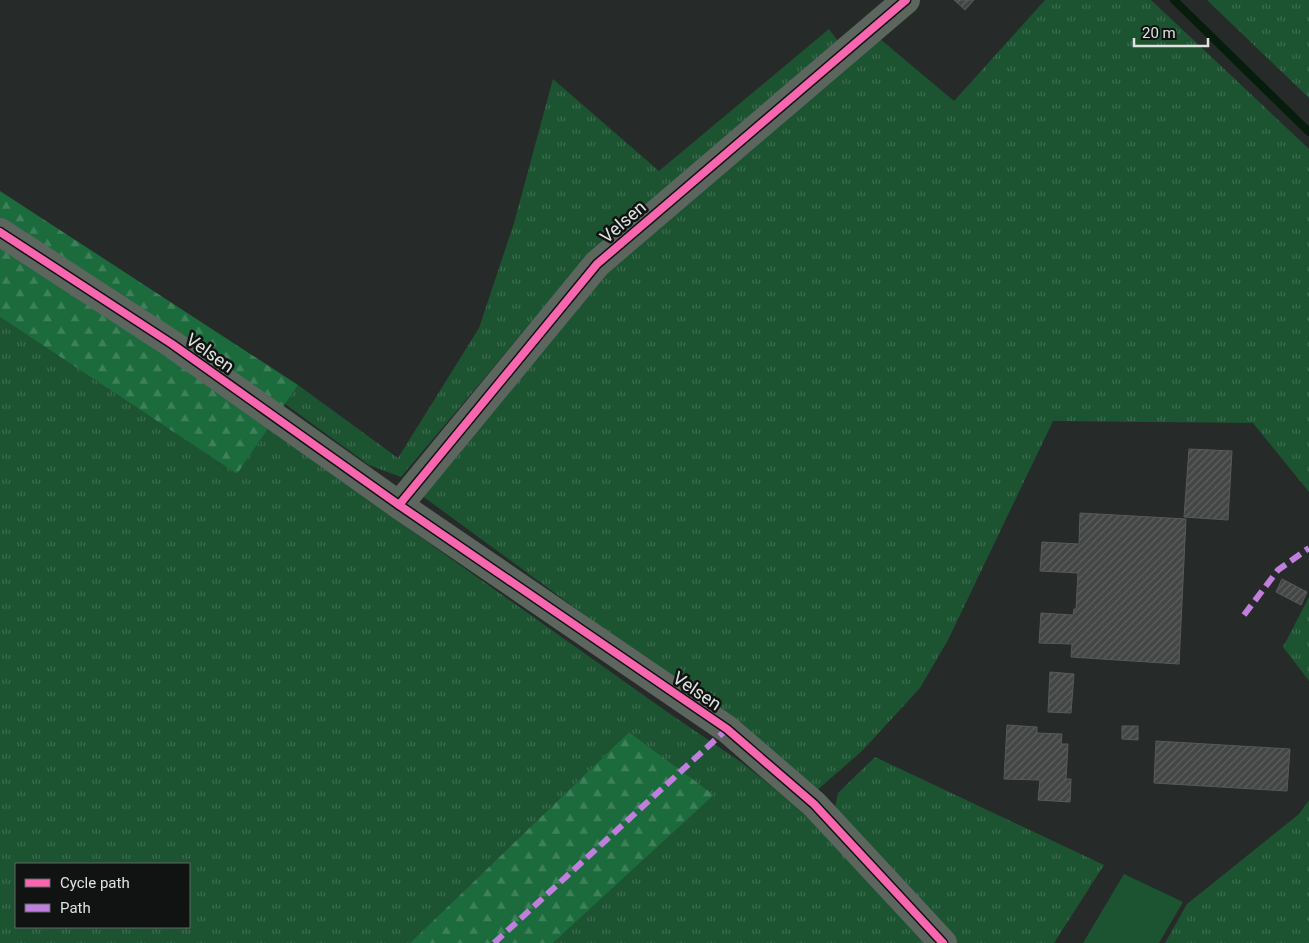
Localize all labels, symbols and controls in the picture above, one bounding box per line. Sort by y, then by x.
scale bar [1134,15,1208,47]
text: 20 m [1142,24,1176,42]
street label: Velsen [595,196,650,247]
street label: Velsen [182,329,238,377]
street label: Velsen [669,667,725,714]
legend [15,863,190,928]
text: Cycle path [60,874,130,892]
text: Path [60,899,91,917]

